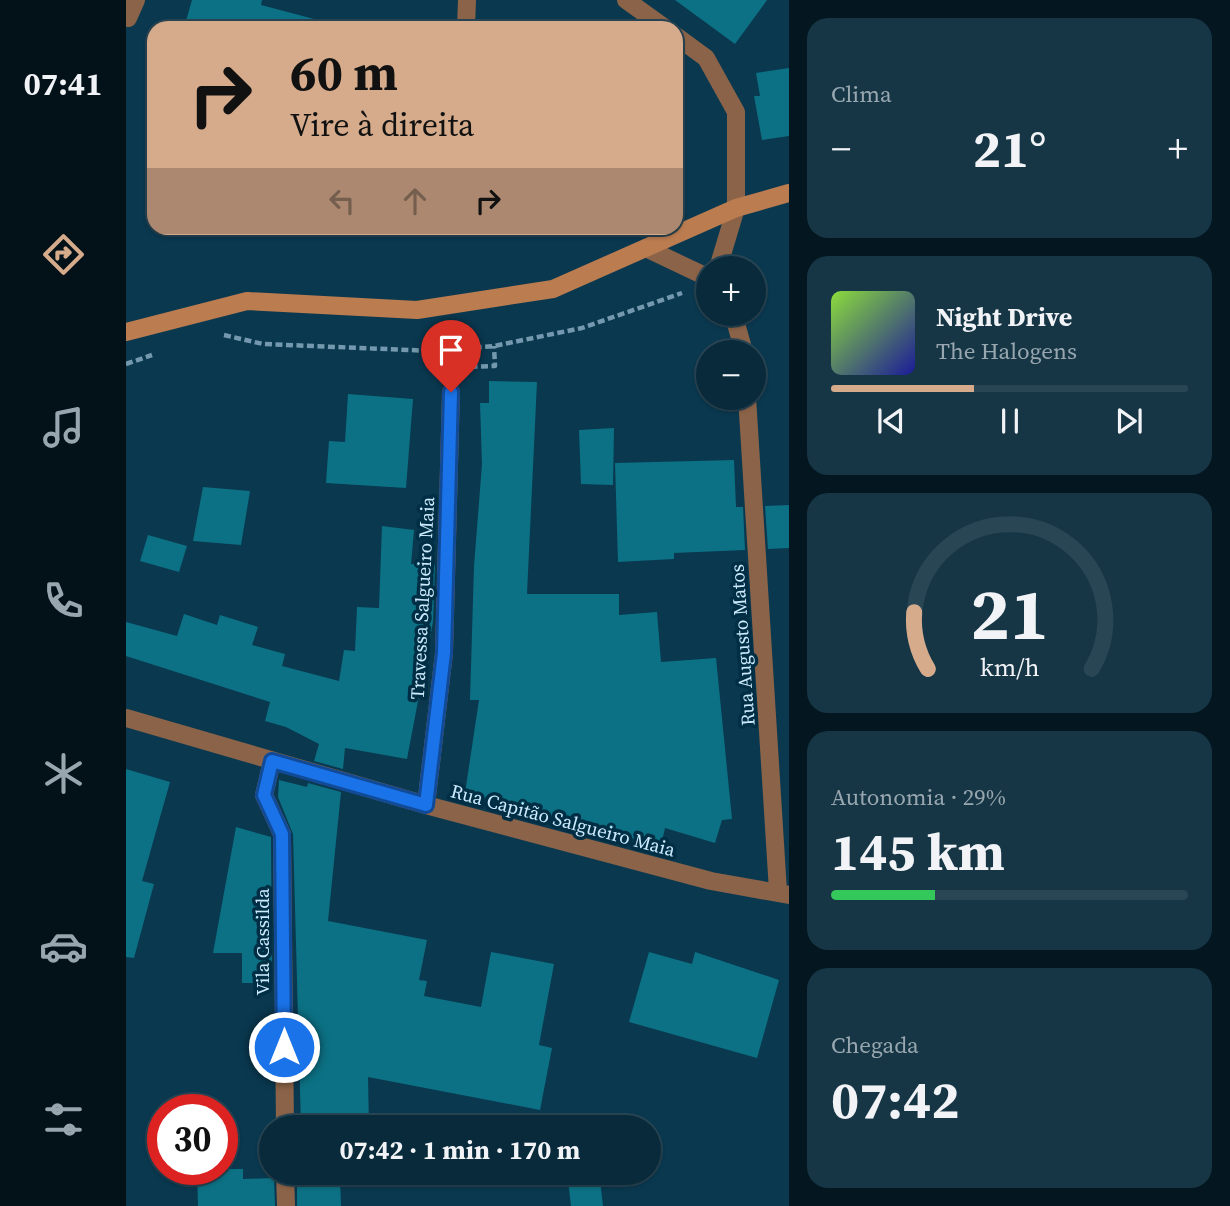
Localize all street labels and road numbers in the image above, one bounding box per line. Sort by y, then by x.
street label: Travessa Salgueiro Maia [404,496,440,700]
street label: Rua Augusto Matos [723,563,761,727]
street label: Rua Capitão Salgueiro Maia [448,777,678,863]
street label: Vila Cassilda [249,888,275,996]

